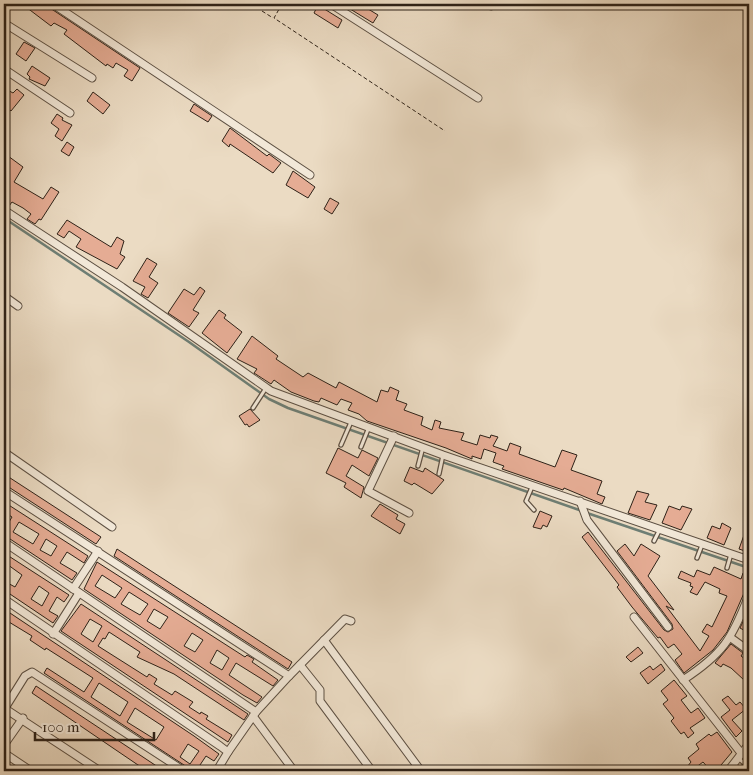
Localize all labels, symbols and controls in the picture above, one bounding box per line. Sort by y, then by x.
scale bar [35,710,154,742]
text: 100 m [42,718,80,736]

